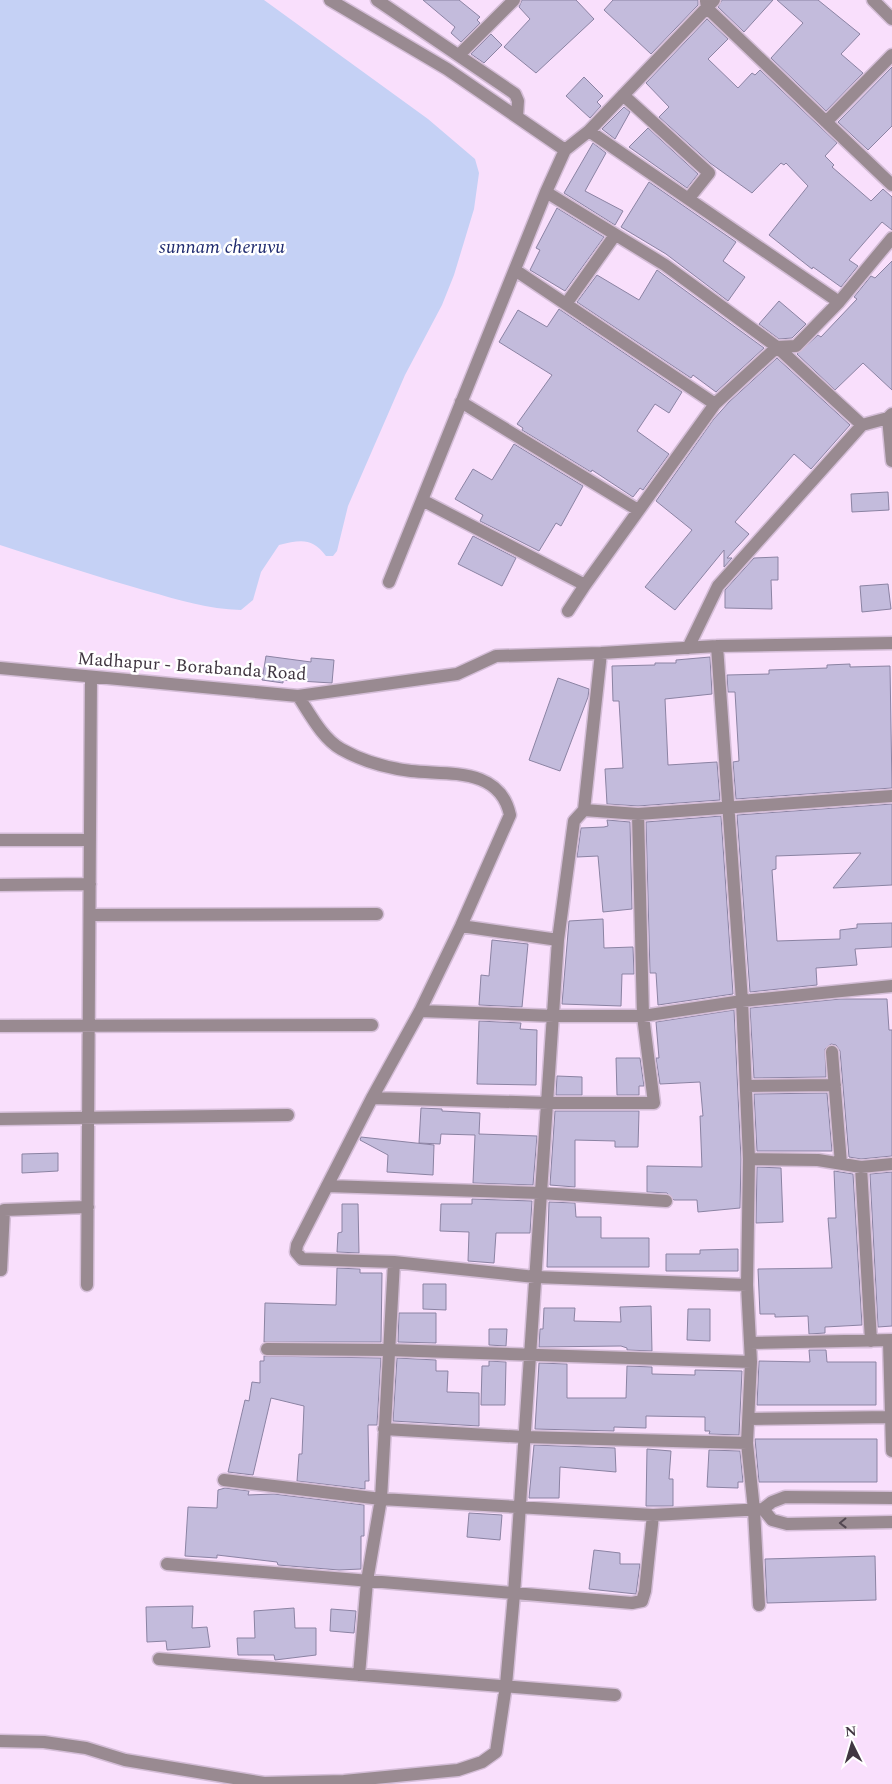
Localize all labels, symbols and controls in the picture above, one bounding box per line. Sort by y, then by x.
water label: sunnam cheruvu [159,233,285,262]
street label: Madhapur - Borabanda Road [76,645,307,688]
one-way arrow [839,1518,847,1528]
north arrow [827,1719,877,1769]
text: N [844,1721,858,1743]

